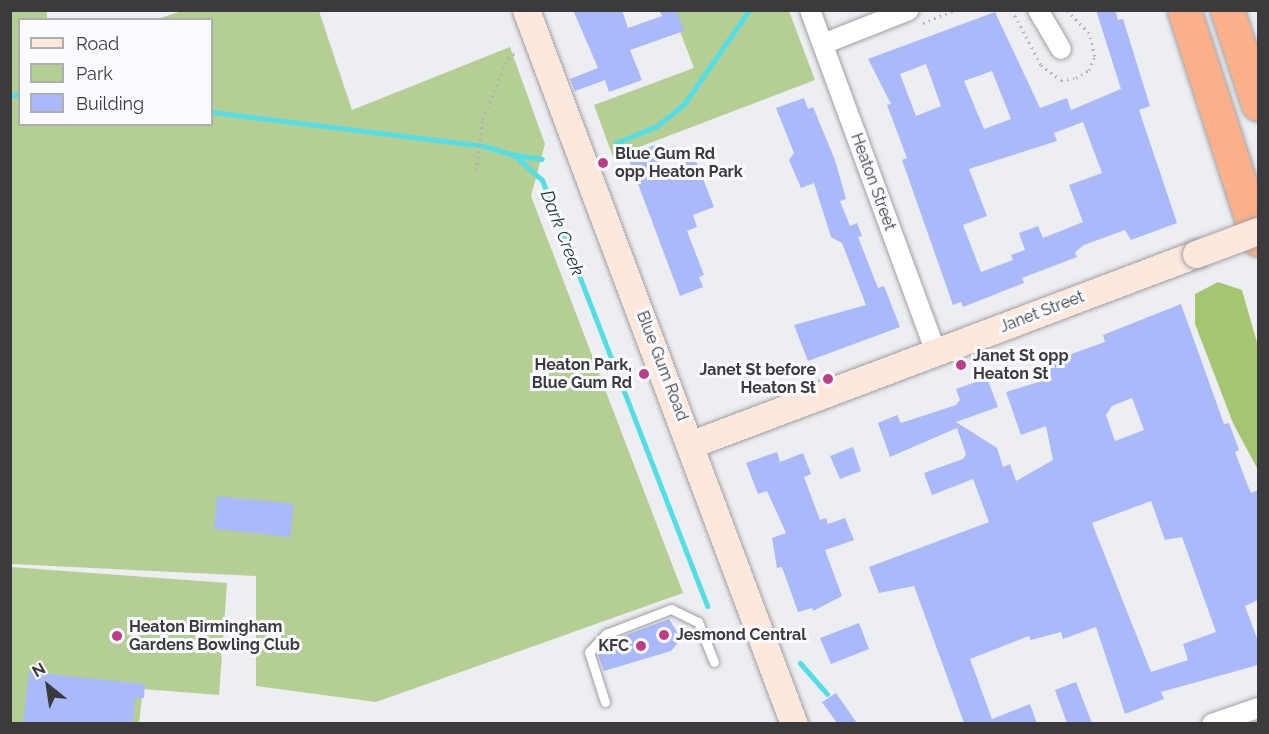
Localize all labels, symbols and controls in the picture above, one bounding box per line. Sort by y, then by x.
legend [18,18,213,126]
text: Road [76,33,119,54]
text: Park [76,63,113,84]
text: Building [76,93,144,114]
street label: Heaton Street [846,131,900,233]
place label: Blue Gum Rd opp Heaton Park [615,144,743,182]
marker: Blue Gum Rd opp Heaton Park [596,156,610,170]
water label: Dark Creek [536,187,588,279]
street label: Janet Street [997,287,1087,337]
street label: Blue Gum Road [632,308,692,424]
place label: Janet St opp Heaton St [973,346,1069,384]
place label: Heaton Park, Blue Gum Rd [532,355,632,393]
marker: Janet St opp Heaton St [954,358,968,372]
place label: Janet St before Heaton St [700,360,816,398]
marker: Heaton Park, Blue Gum Rd [637,367,651,381]
marker: Janet St before Heaton St [821,372,835,386]
place label: Heaton Birmingham Gardens Bowling Club [129,617,300,655]
place label: Jesmond Central [676,625,806,645]
marker: Jesmond Central [657,628,671,642]
marker: Heaton Birmingham Gardens Bowling Club [110,629,124,643]
place label: KFC [598,636,629,656]
marker: KFC [634,639,648,653]
north arrow [18,656,78,716]
text: N [29,659,49,681]

